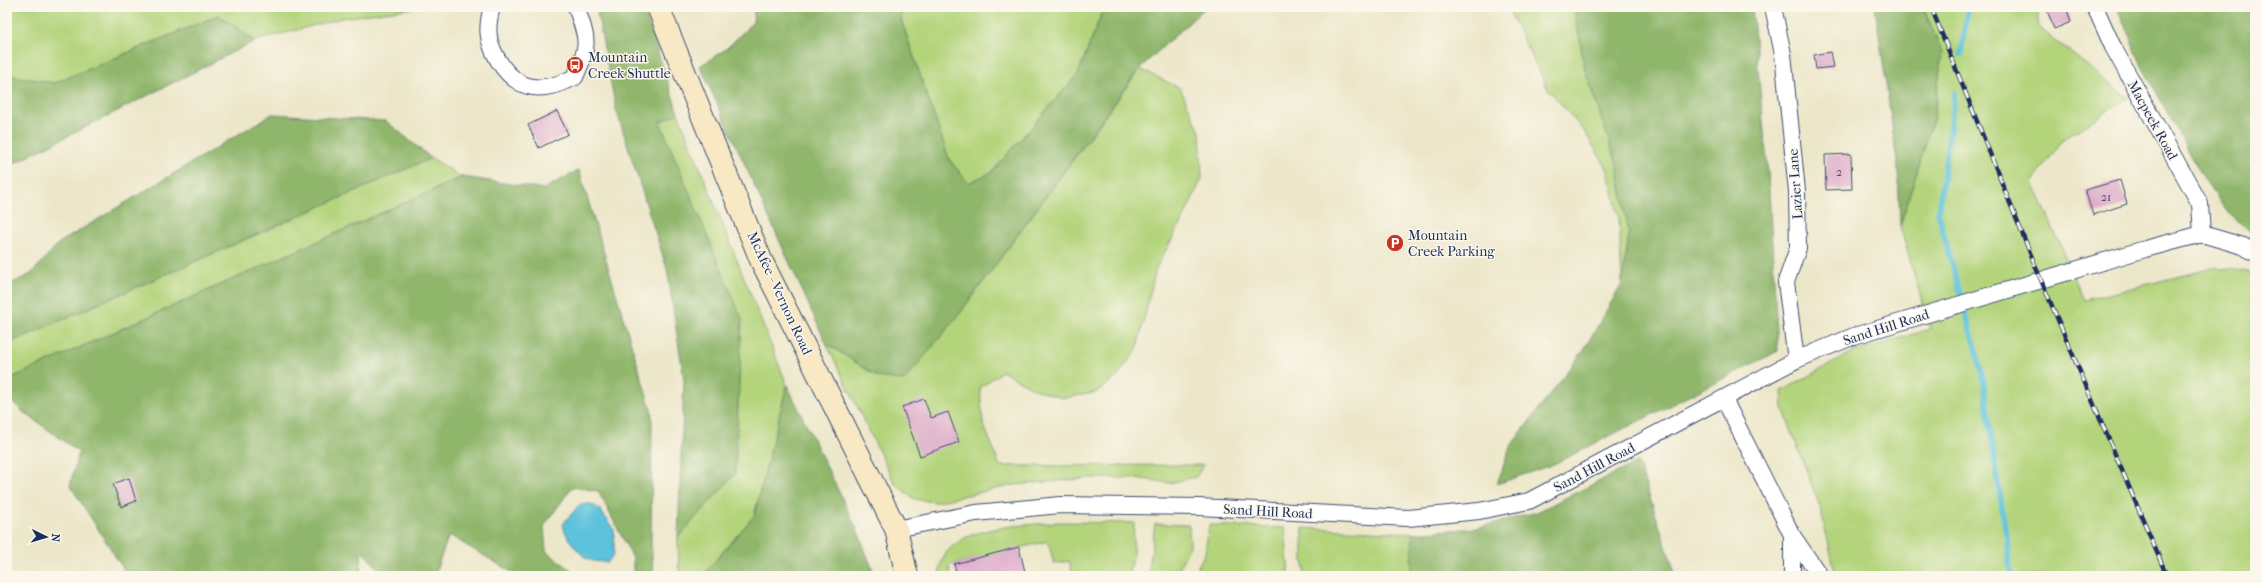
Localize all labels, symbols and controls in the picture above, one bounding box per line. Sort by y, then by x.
place label: Mountain Creek Shuttle [588,49,671,82]
bus stop icon: Mountain Creek Shuttle [565,55,585,75]
street label: Macpeek Road [2124,78,2182,163]
street label: Lazier Lane [1785,148,1806,220]
house number: 2 [1836,165,1842,179]
house number: 21 [2101,190,2111,204]
place label: Mountain Creek Parking [1408,227,1495,260]
street label: McAfee - Vernon Road [743,229,816,358]
parking icon: Mountain Creek Parking [1385,233,1405,253]
street label: Sand Hill Road [1841,305,1932,349]
street label: Sand Hill Road [1551,439,1638,496]
street label: Sand Hill Road [1223,501,1313,522]
north arrow [26,517,66,557]
text: N [49,533,62,543]

